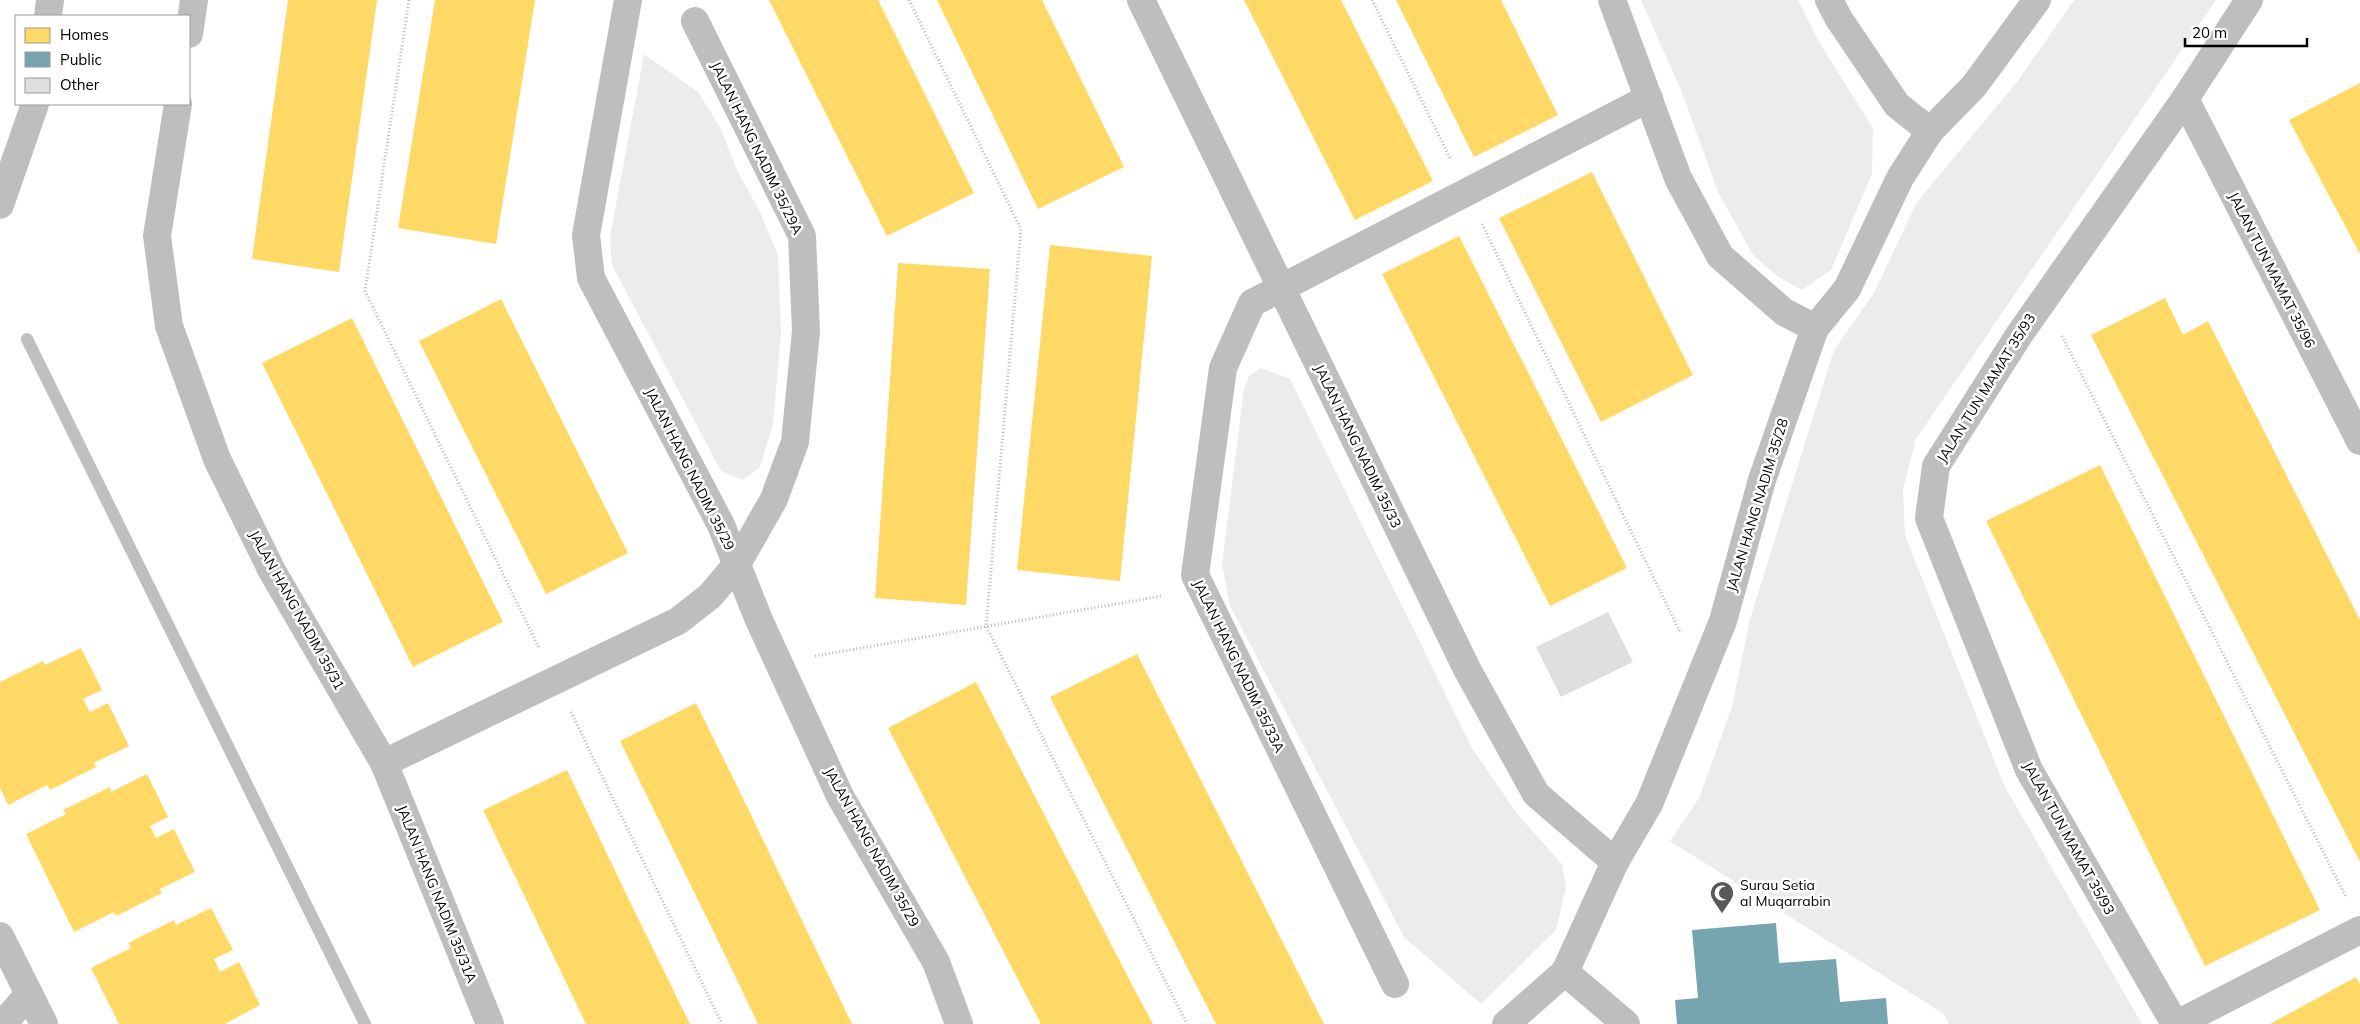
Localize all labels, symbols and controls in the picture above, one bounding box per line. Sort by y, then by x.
legend [15,15,190,105]
scale bar [2185,15,2308,47]
text: 20 m [2192,23,2227,42]
text: Homes [60,25,109,44]
text: Public [60,50,102,69]
street label: JALAN HANG NADIM 35/29A [707,58,807,238]
text: Other [60,75,100,94]
street label: JALAN TUN MAMAT 35/96 [2225,189,2319,351]
street label: JALAN TUN MAMAT 35/93 [1933,310,2039,466]
street label: JALAN HANG NADIM 35/33 [1310,361,1406,531]
street label: JALAN HANG NADIM 35/29 [641,385,739,553]
street label: JALAN HANG NADIM 35/28 [1722,416,1792,594]
street label: JALAN HANG NADIM 35/31 [245,527,349,693]
street label: JALAN HANG NADIM 35/33A [1189,576,1289,756]
street label: JALAN TUN MAMAT 35/93 [2019,758,2119,918]
street label: JALAN HANG NADIM 35/29 [820,764,924,930]
street label: JALAN HANG NADIM 35/31A [393,802,481,986]
place label: Surau Setia al Muqarrabin [1740,876,1831,910]
mosque icon: Surau Setia al Muqarrabin [1709,880,1735,914]

